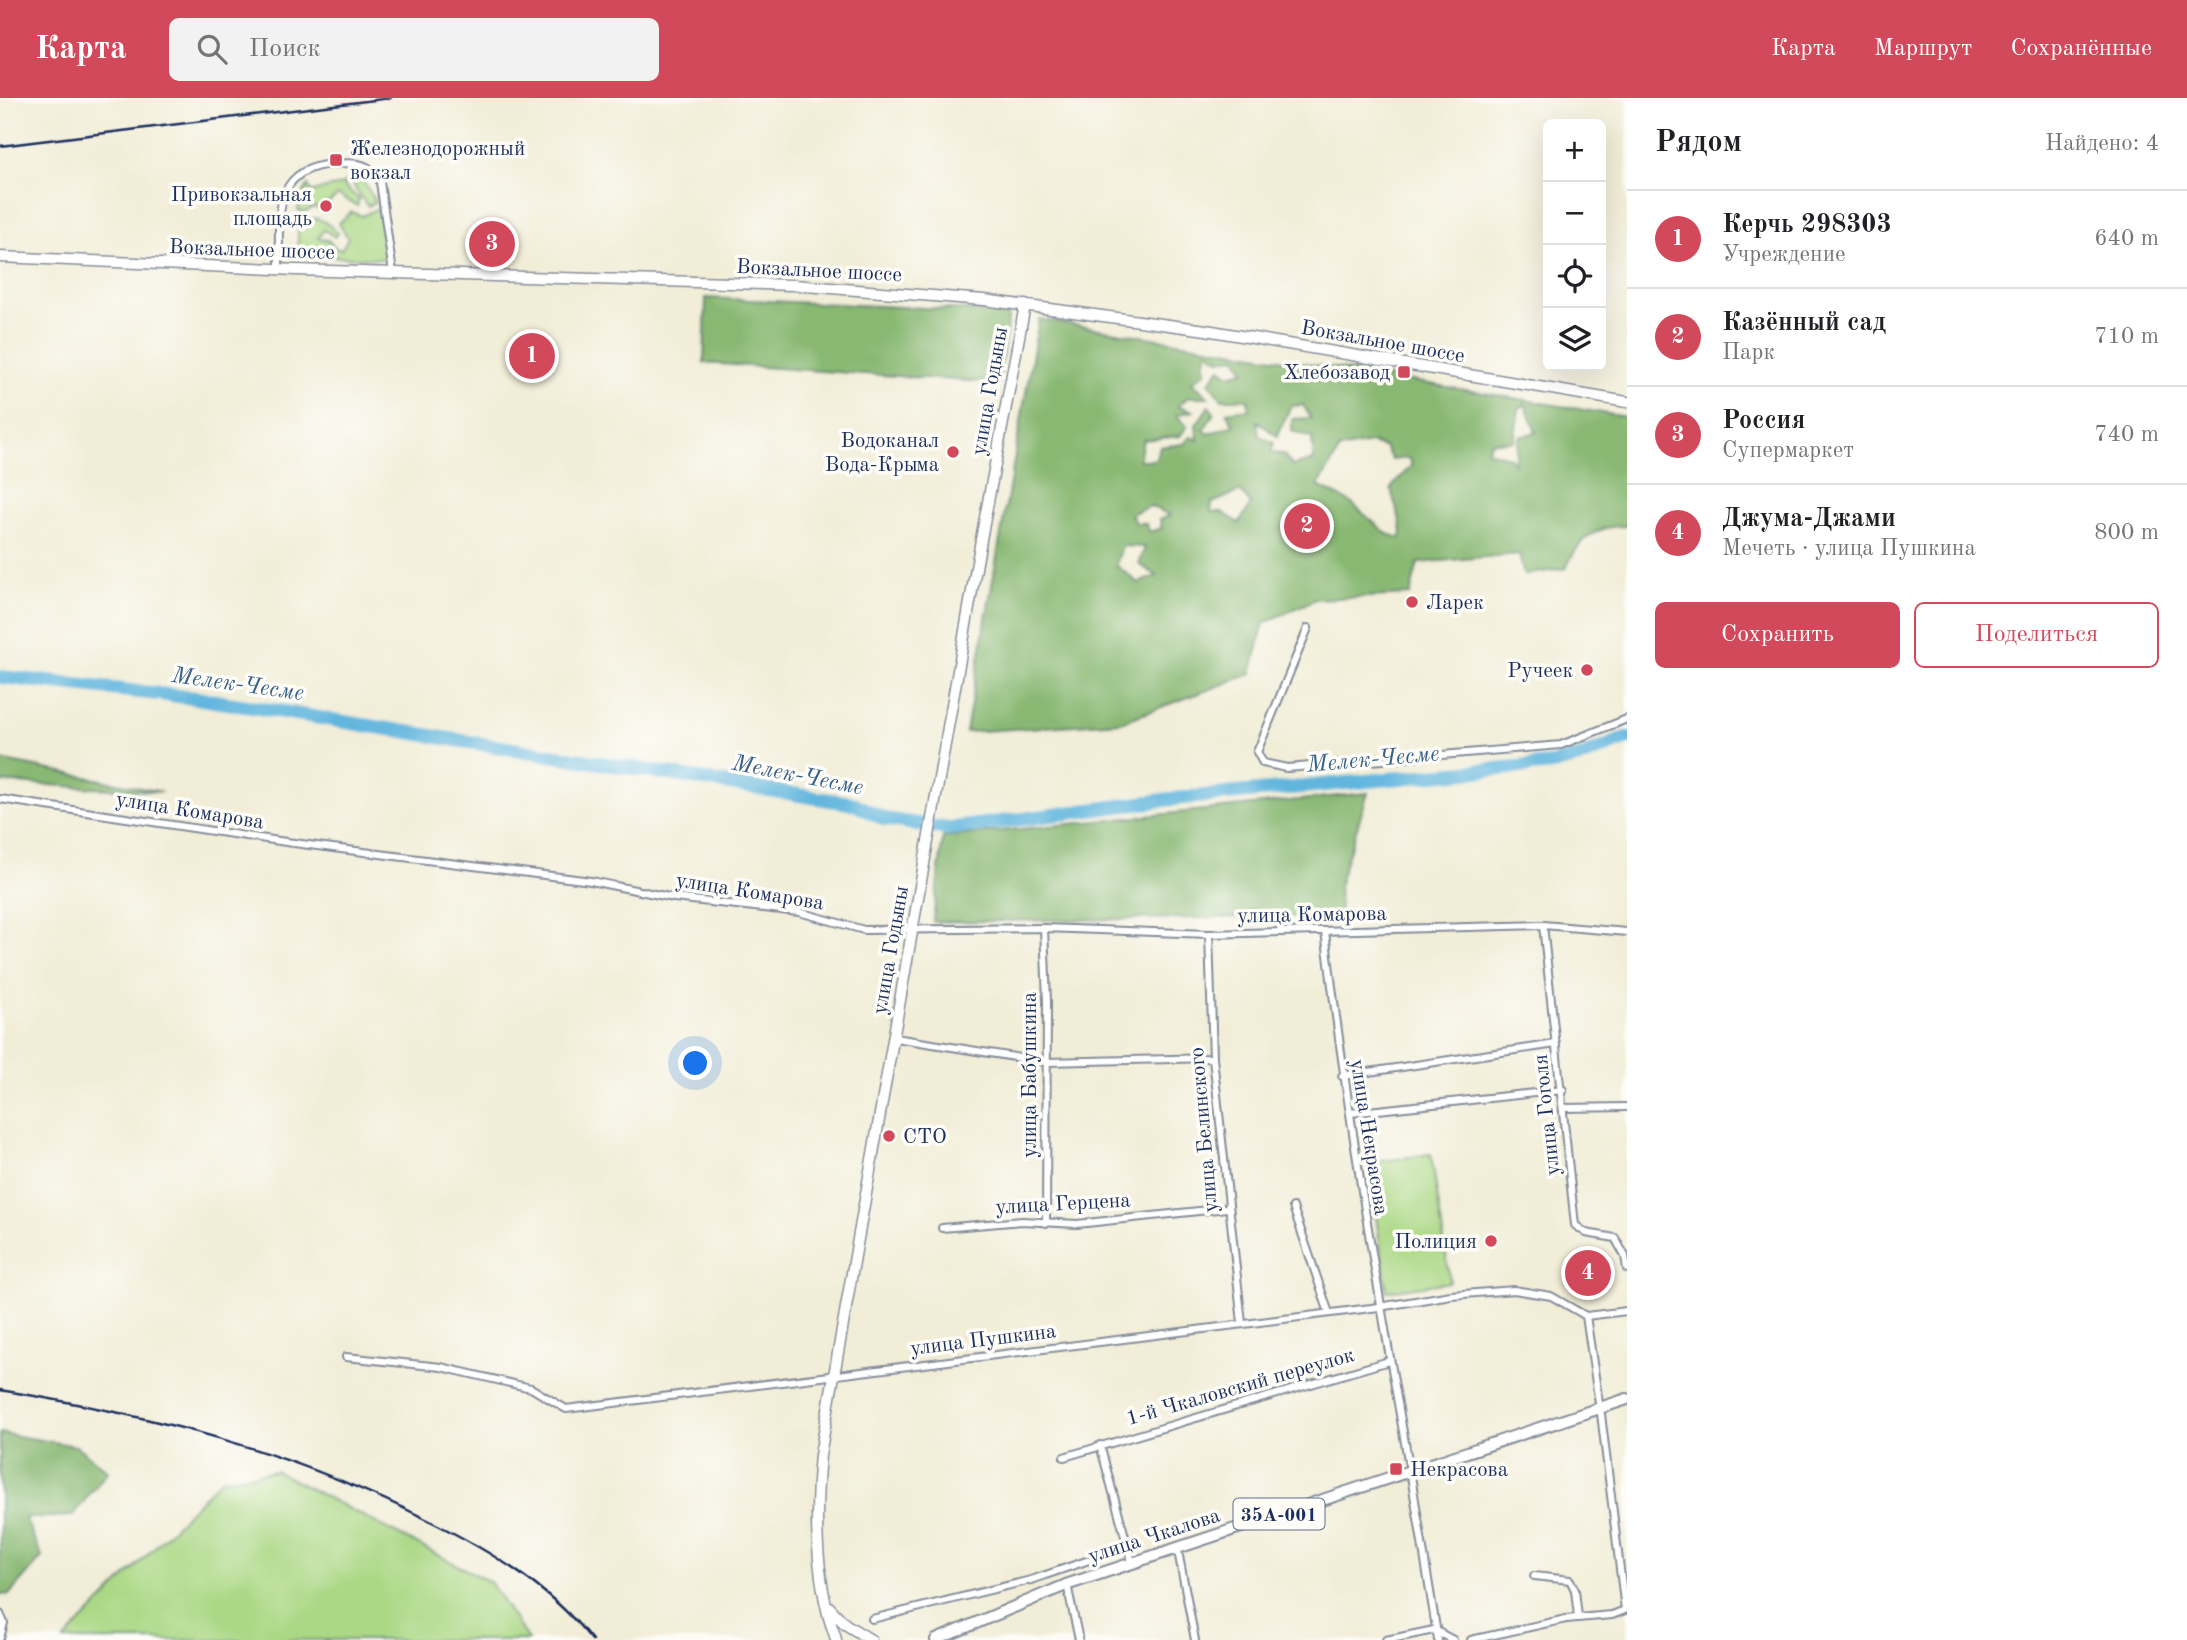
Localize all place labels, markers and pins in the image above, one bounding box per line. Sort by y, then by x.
place label: Железнодорожный вокзал [350,139,525,184]
marker: Железнодорожный вокзал [328,152,344,168]
place label: Привокзальная площадь [171,185,312,230]
marker: Привокзальная площадь [318,198,334,214]
pin: 3 [469,218,515,270]
pin: 1 [509,330,555,382]
place label: Хлебозавод [1283,363,1391,384]
marker: Хлебозавод [1396,364,1412,380]
place label: Водоканал Вода-Крыма [825,431,939,476]
marker: Водоканал Вода-Крыма [945,444,961,460]
pin: 2 [1284,500,1330,552]
place label: Ларек [1426,593,1484,614]
marker: Ларек [1404,594,1420,610]
place label: Ручеек [1507,661,1573,682]
marker: Ручеек [1579,662,1595,678]
place label: СТО [903,1127,947,1148]
marker: СТО [881,1128,897,1144]
place label: Полиция [1394,1232,1477,1253]
marker: Полиция [1483,1233,1499,1249]
pin: 4 [1565,1247,1611,1299]
place label: Некрасова [1410,1460,1508,1481]
marker: Некрасова [1388,1461,1404,1477]

